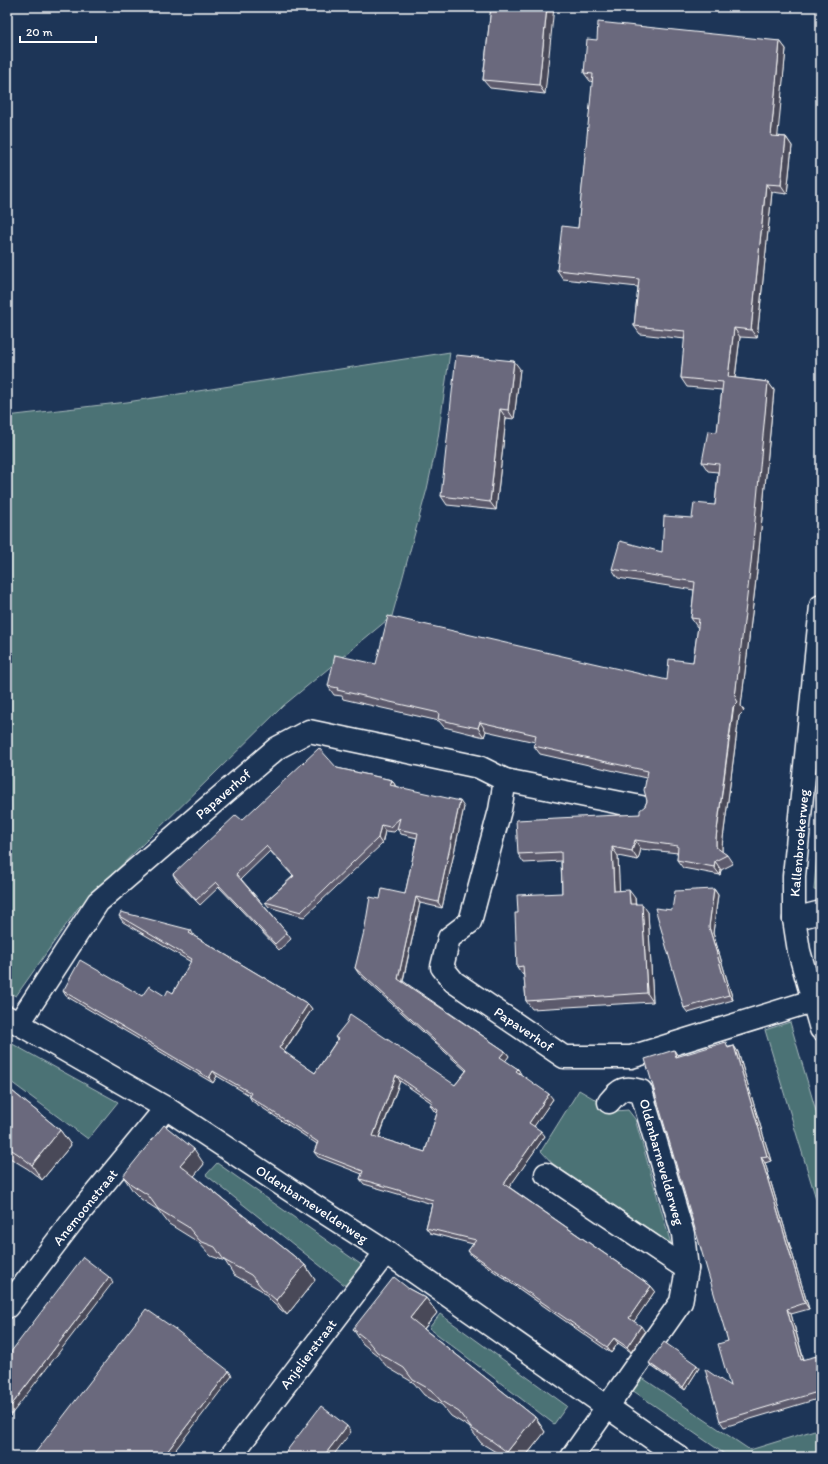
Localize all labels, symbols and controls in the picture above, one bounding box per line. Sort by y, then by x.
scale bar [20,18,96,44]
text: 20 m [26,25,53,39]
street label: Papaverhof [192,765,255,823]
street label: Kallenbroekerweg [786,788,813,898]
street label: Papaverhof [491,1003,557,1056]
street label: Oldenbarnevelderweg [635,1097,688,1228]
street label: Oldenbarnevelderweg [252,1162,372,1248]
street label: Anemoonstraat [49,1166,121,1249]
street label: Anjelierstraat [277,1316,340,1393]

